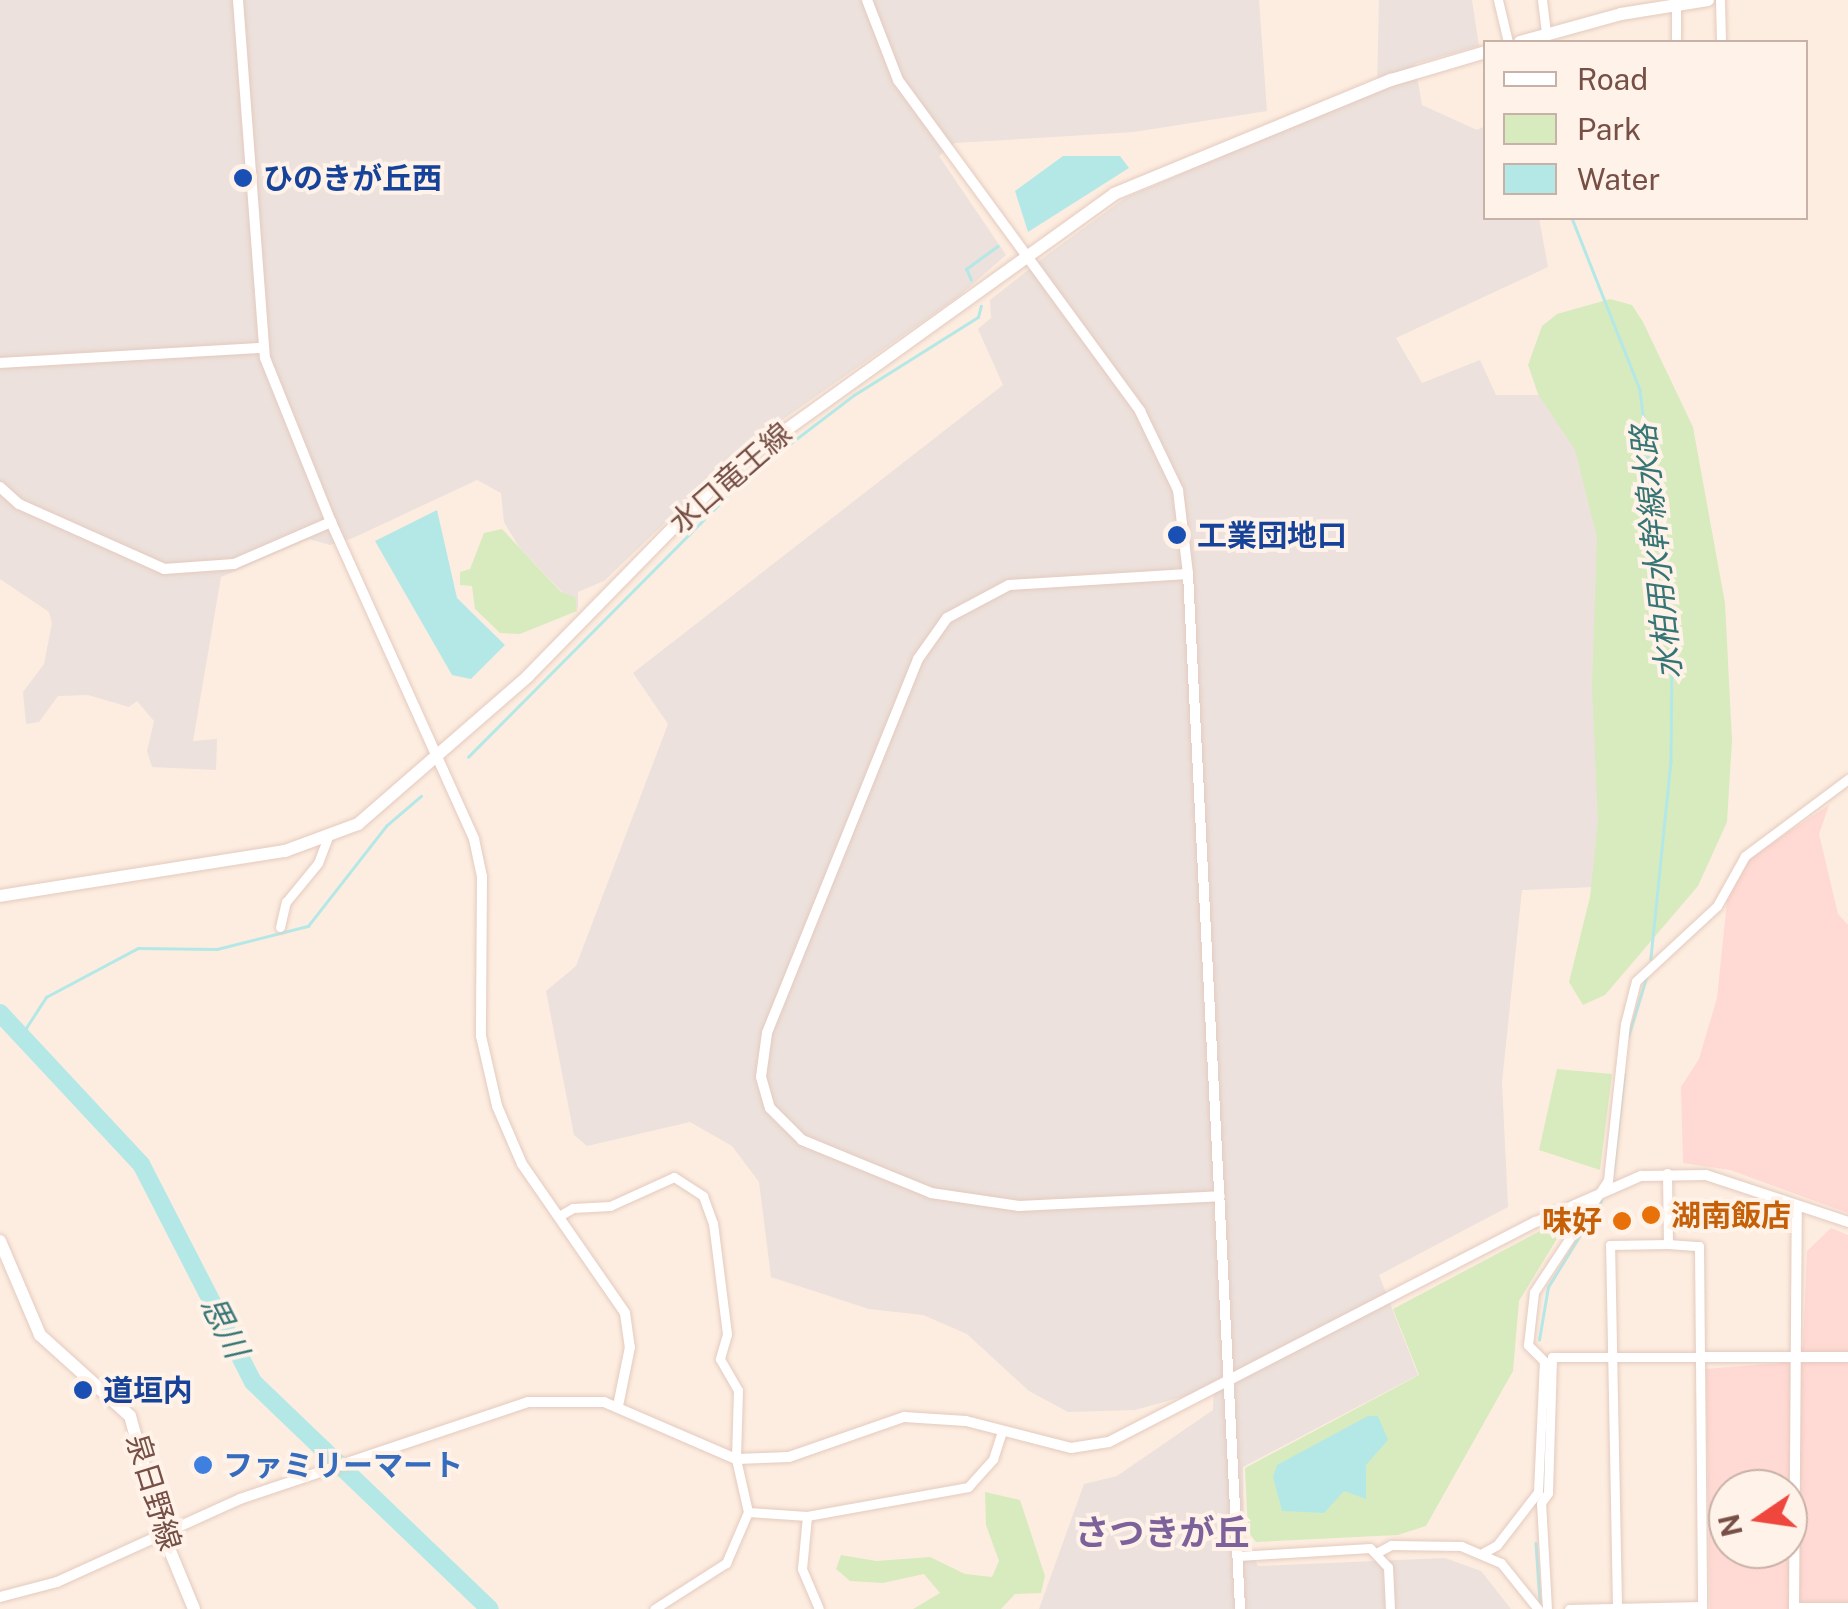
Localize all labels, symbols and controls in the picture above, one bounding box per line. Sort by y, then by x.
legend [1483,40,1808,220]
text: Road [1577,61,1648,97]
text: Park [1577,111,1641,147]
place label: ひのきが丘西 [263,160,443,196]
text: Water [1577,161,1660,197]
marker: ひのきが丘西 [232,167,254,189]
street label: 水口竜王線 [662,415,798,541]
water label: 水柏用水幹線水路 [1625,423,1689,681]
place label: 工業団地口 [1197,517,1347,553]
marker: 工業団地口 [1166,524,1188,546]
place label: 湖南飯店 [1671,1197,1791,1233]
place label: 味好 [1542,1203,1602,1239]
marker: 湖南飯店 [1640,1204,1662,1226]
marker: 味好 [1611,1210,1633,1232]
water label: 思川 [192,1290,256,1364]
place label: 道垣内 [103,1372,193,1408]
marker: 道垣内 [72,1379,94,1401]
street label: 泉日野線 [119,1429,189,1555]
place label: ファミリーマート [223,1447,463,1483]
marker: ファミリーマート [192,1454,214,1476]
north arrow [1708,1469,1808,1569]
text: N [1712,1511,1749,1540]
district label: さつきが丘 [1075,1512,1249,1554]

